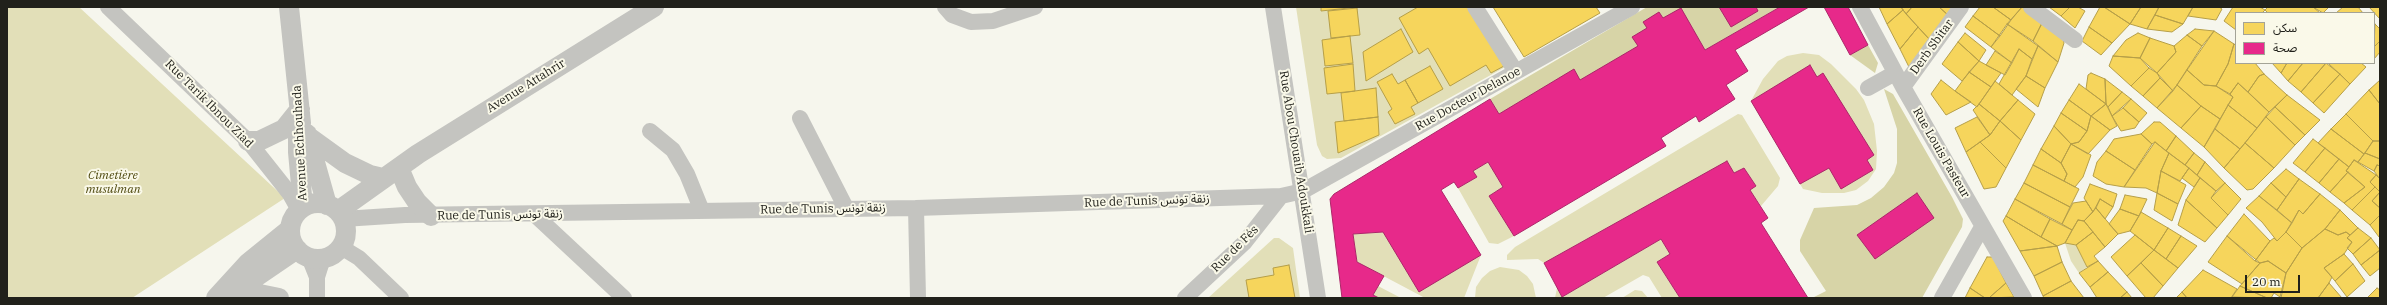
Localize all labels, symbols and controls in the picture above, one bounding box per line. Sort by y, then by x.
legend [2235,12,2375,64]
street label: Derb Sbitar [1907,17,1957,77]
text: سكن [2273,20,2297,35]
text: صحة [2273,40,2297,55]
street label: Avenue Attahrir [484,56,568,116]
street label: Rue Tarik Ibnou Ziad [162,57,256,151]
street label: Rue Docteur Delanoe [1413,64,1523,134]
street label: Rue Abou Chouaib Adoukkali [1276,70,1316,234]
street label: Avenue Echhouhada [290,85,310,201]
street label: Rue Louis Pasteur [1909,105,1973,201]
park label: Cimetière musulman [86,169,140,197]
street label: Rue de Tunis زنقة تونس [1084,192,1210,210]
street label: Rue de Tunis زنقة تونس [760,201,886,217]
street label: Rue de Tunis زنقة تونس [437,207,563,223]
street label: Rue de Fés [1209,223,1261,275]
scale bar [2247,267,2302,293]
text: 20 m [2252,274,2281,289]

